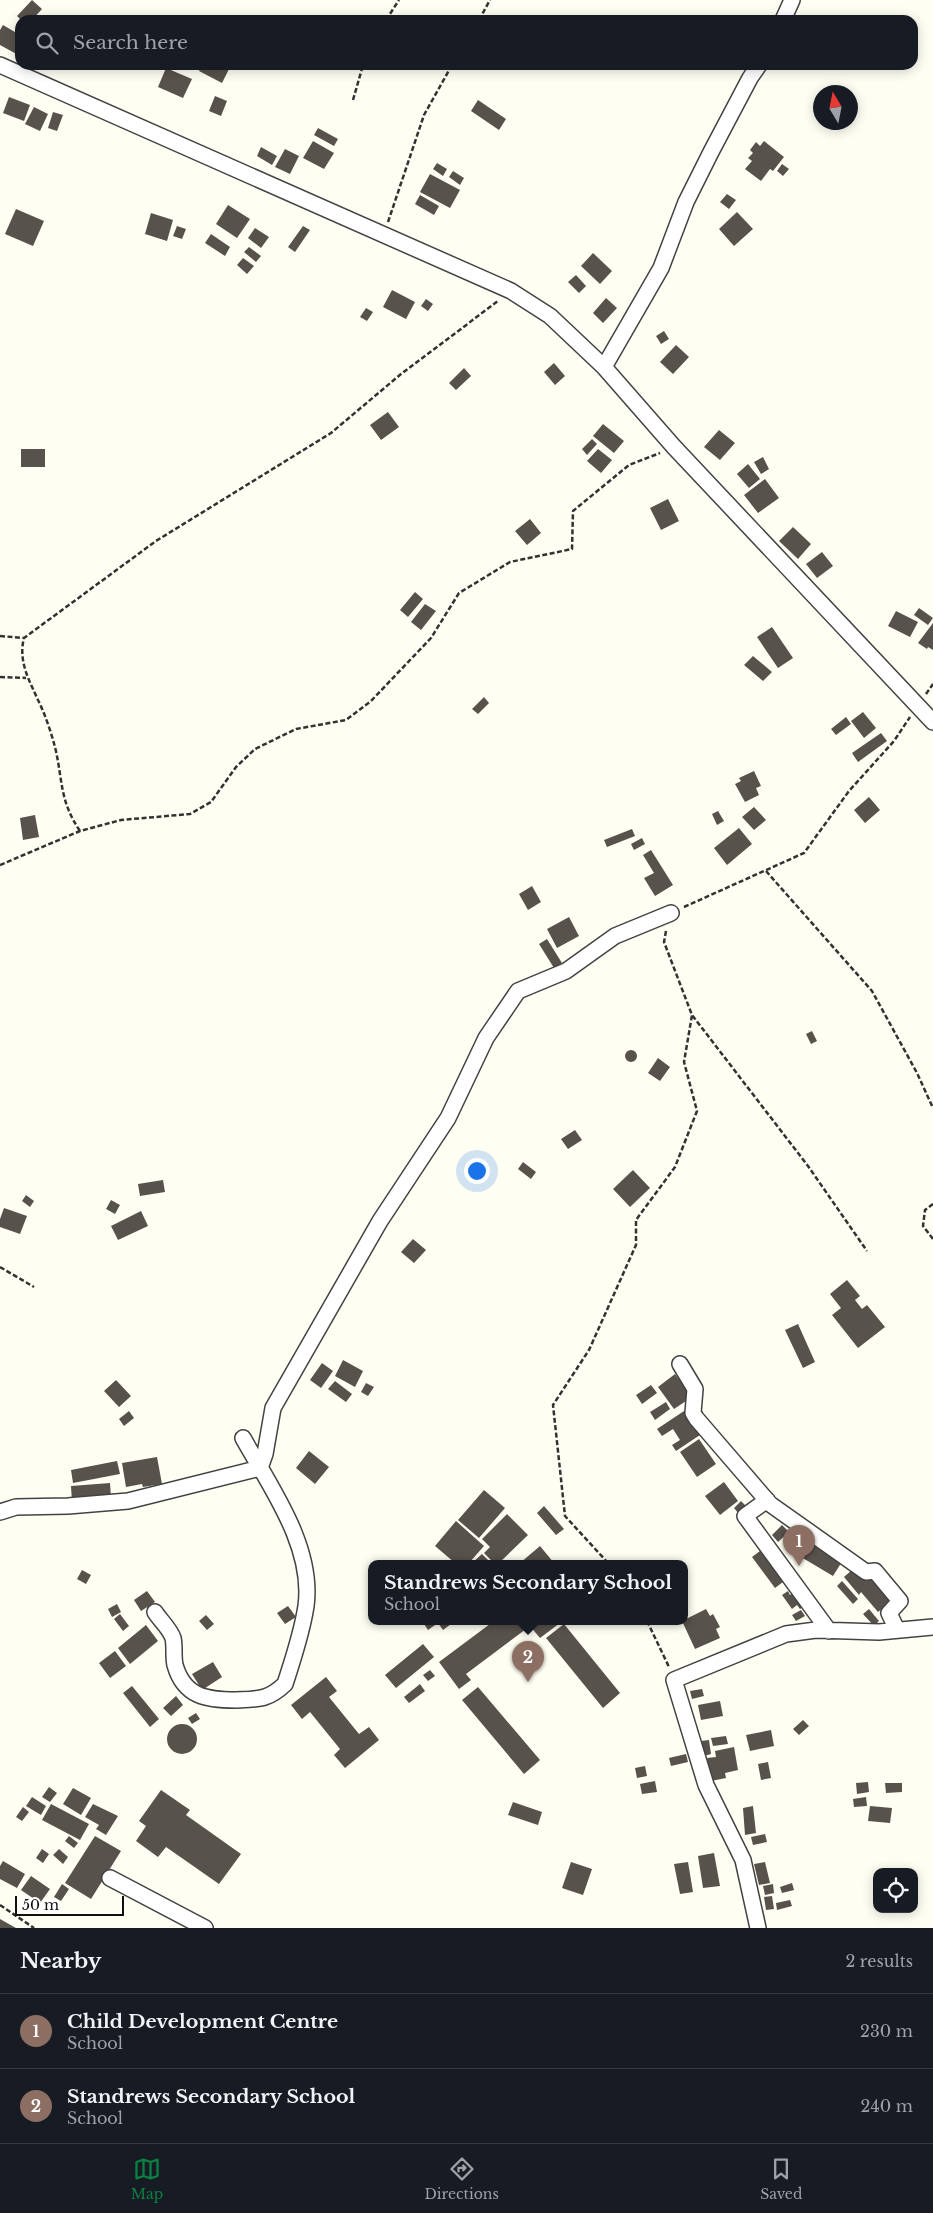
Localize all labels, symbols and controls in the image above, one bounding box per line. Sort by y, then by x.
search box [15,15,918,70]
icon: search [33,29,61,57]
text: Search here [73,31,188,54]
north arrow [813,85,858,130]
your location [464,1158,490,1184]
pin: 1 [783,1525,815,1566]
popup [368,1560,688,1625]
text: Standrews Secondary School [384,1571,672,1594]
text: School [384,1594,440,1614]
pin: 2 [512,1641,544,1682]
map controls [873,1868,918,1913]
button: locate [873,1868,918,1913]
scale bar [15,1893,124,1916]
text: 50 m [22,1896,59,1914]
text: Nearby [20,1948,101,1974]
text: 2 results [845,1951,913,1971]
text: Child Development Centre [67,2010,338,2033]
text: 1 [33,2021,39,2041]
text: 230 m [860,2021,913,2041]
text: School [67,2033,123,2053]
text: Standrews Secondary School [67,2085,355,2108]
text: 2 [31,2096,41,2116]
text: 240 m [861,2096,913,2116]
text: School [67,2108,123,2128]
tab: Map [131,2155,163,2203]
tab: Directions [424,2155,499,2203]
tab: Saved [760,2155,802,2203]

